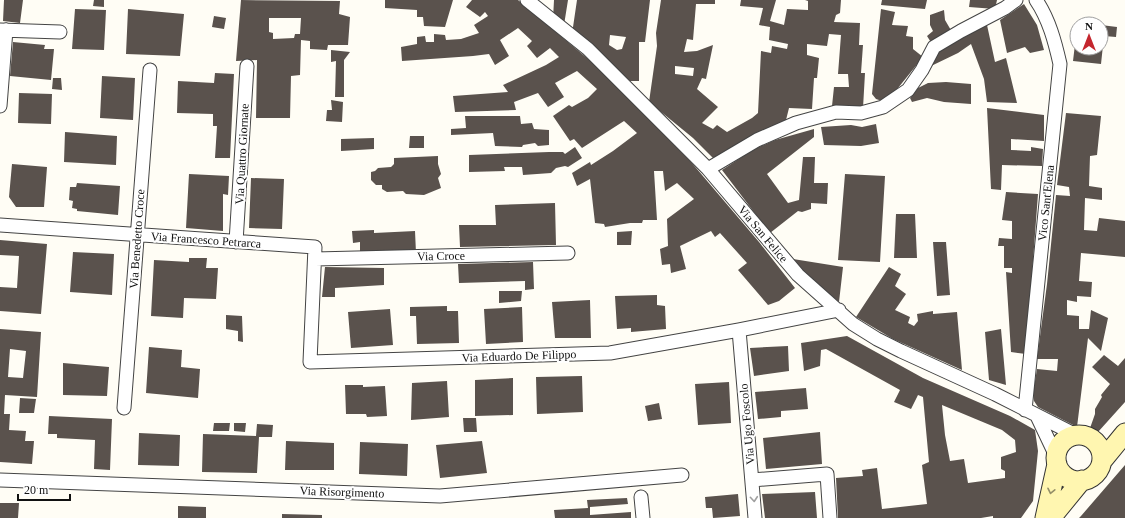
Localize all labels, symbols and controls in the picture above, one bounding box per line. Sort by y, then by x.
north arrow [1069,16,1109,56]
text: N [1085,20,1093,32]
street label: Via Quattro Giornate [232,103,252,205]
street label: Vico Sant'Elena [1035,164,1057,242]
street label: Via Benedetto Croce [127,189,147,289]
street label: Via San Felice [735,203,791,265]
street label: Via Francesco Petrarca [150,229,262,251]
street label: Via Croce [417,249,465,263]
street label: Via Eduardo De Filippo [461,347,577,365]
street label: Via Ugo Foscolo [736,383,758,465]
scale bar [18,476,70,502]
text: 20 m [24,483,49,497]
street label: Via Risorgimento [299,484,385,500]
one-way arrow [1047,488,1055,494]
one-way arrow [749,496,758,502]

